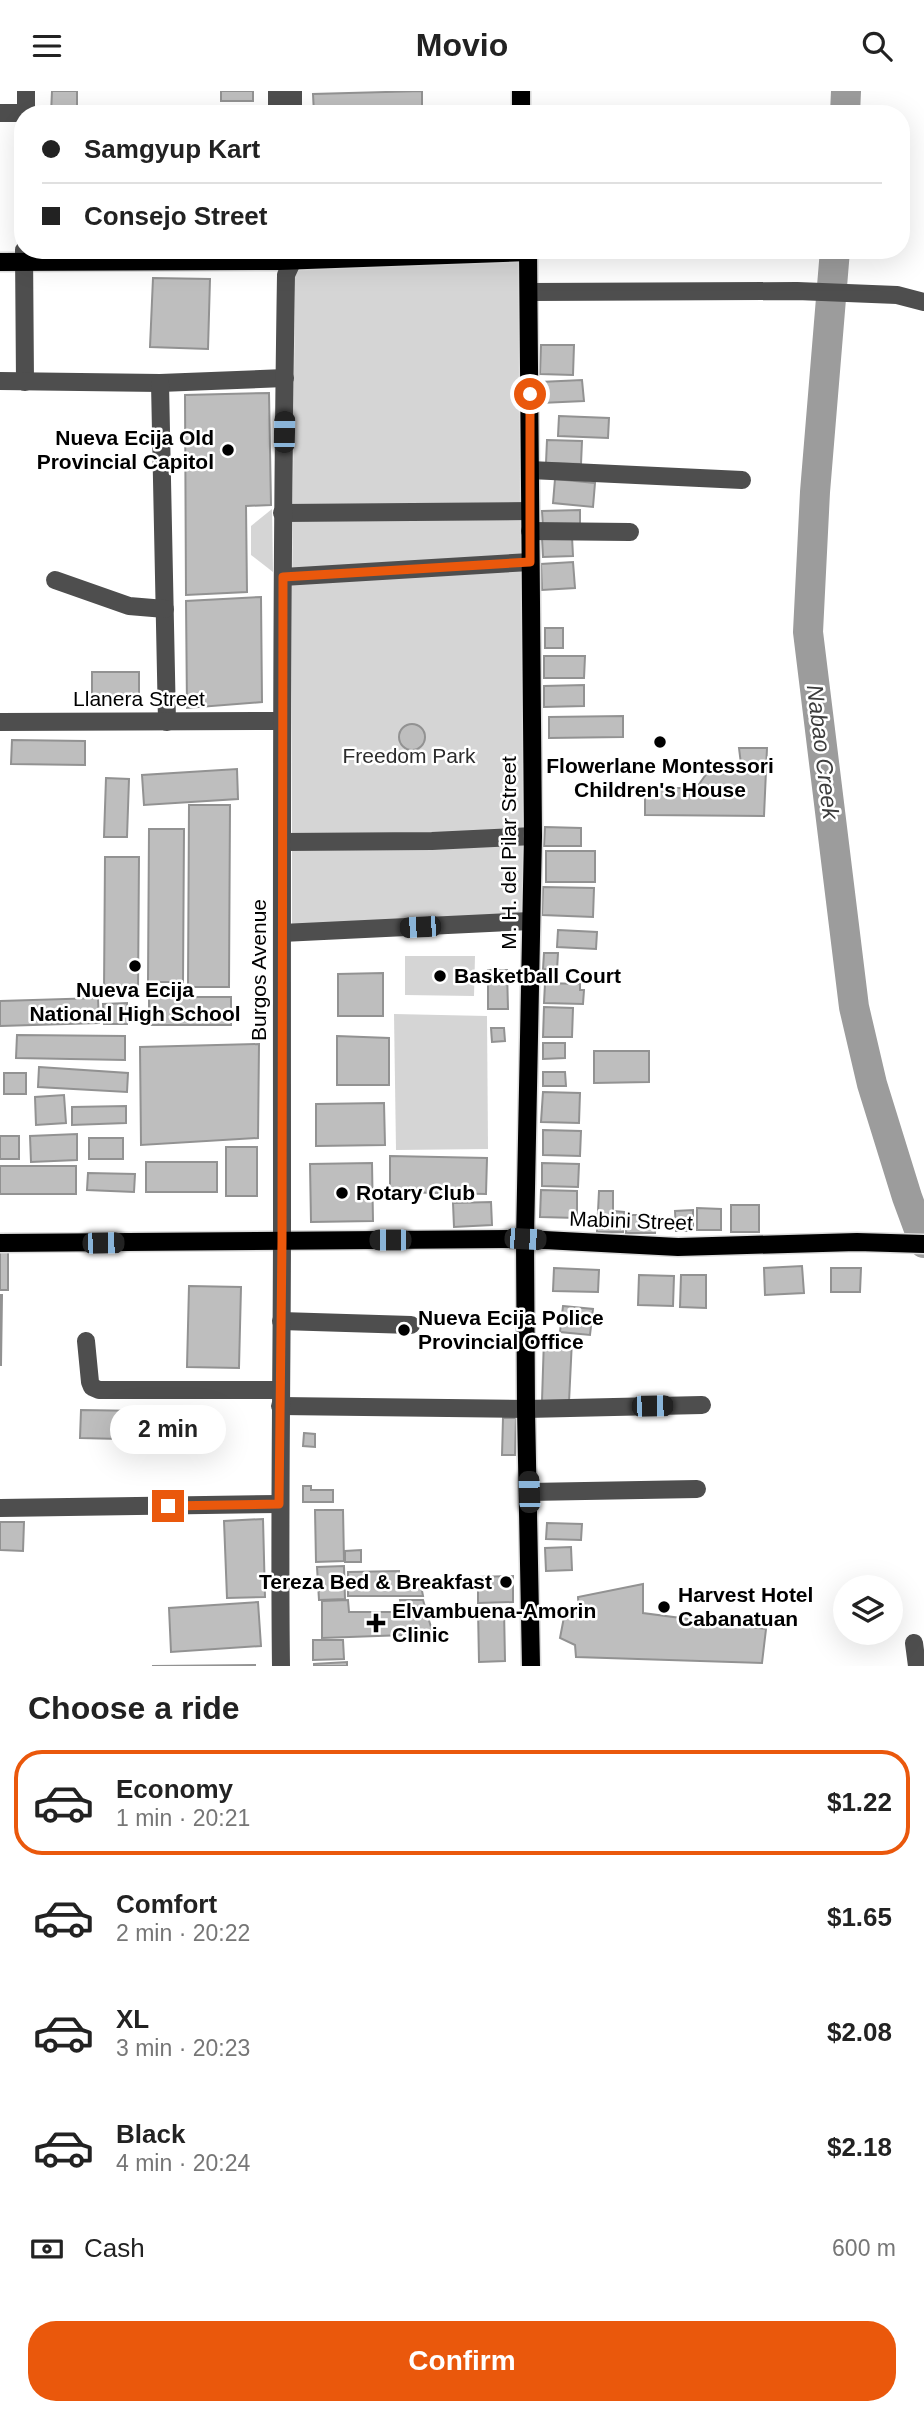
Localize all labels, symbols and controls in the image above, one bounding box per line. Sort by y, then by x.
icon: menu [28,27,66,65]
text: Movio [416,27,508,63]
icon: search [858,27,896,65]
text: Samgyup Kart [84,134,260,164]
text: Consejo Street [84,201,268,231]
route start [514,378,546,410]
car [274,411,295,453]
place label: Nueva Ecija Old Provincial Capitol [37,426,214,473]
marker: Nueva Ecija Old Provincial Capitol [220,442,236,458]
water label: Nabao Creek [802,683,844,822]
street label: Llanera Street [73,687,205,710]
marker: Flowerlane Montessori Children's House [652,734,668,750]
park label: Freedom Park [342,744,476,767]
place label: Flowerlane Montessori Children's House [546,754,774,801]
street label: M. H. del Pilar Street [497,756,520,950]
street label: Burgos Avenue [247,899,270,1041]
car [399,915,442,939]
marker: Nueva Ecija National High School [127,958,143,974]
place label: Basketball Court [454,964,621,987]
marker: Basketball Court [432,968,448,984]
place label: Nueva Ecija National High School [29,978,241,1025]
place label: Rotary Club [356,1181,475,1204]
marker: Rotary Club [334,1185,350,1201]
street label: Mabini Street [569,1207,693,1234]
car [504,1227,547,1251]
car [370,1230,412,1251]
car [82,1232,125,1254]
place label: Nueva Ecija Police Provincial Office [418,1306,604,1353]
marker: Nueva Ecija Police Provincial Office [396,1322,412,1338]
car [631,1395,674,1417]
callout: 2 min [110,1405,226,1453]
text: 2 min [138,1416,198,1442]
car [518,1471,541,1513]
route end [152,1490,184,1522]
place label: Tereza Bed & Breakfast [259,1570,492,1593]
marker: Tereza Bed & Breakfast [498,1574,514,1590]
map controls [833,1575,903,1645]
button: layers [833,1575,903,1645]
place label: Harvest Hotel Cabanatuan [678,1583,813,1630]
place label: Elvambuena-Amorin Clinic [392,1599,596,1646]
marker: Harvest Hotel Cabanatuan [656,1599,672,1615]
marker: Elvambuena-Amorin Clinic [366,1613,386,1633]
text: Choose a ride [28,1690,240,1726]
icon: car [32,1771,95,1834]
text: Economy [116,1774,233,1804]
text: $1.22 [827,1787,892,1817]
text: 1 min · 20:21 [116,1805,250,1831]
icon: car [32,1886,95,1949]
text: Comfort [116,1889,217,1919]
text: $1.65 [827,1902,892,1932]
text: 2 min · 20:22 [116,1920,250,1946]
icon: car [32,2001,95,2064]
text: XL [116,2004,149,2034]
text: $2.08 [827,2017,892,2047]
text: 3 min · 20:23 [116,2035,250,2061]
icon: car [32,2116,95,2179]
text: Black [116,2119,185,2149]
text: $2.18 [827,2132,892,2162]
text: 4 min · 20:24 [116,2150,250,2176]
icon: cash [28,2230,66,2268]
text: Cash [84,2233,145,2263]
text: 600 m [832,2235,896,2261]
button: Confirm [28,2321,896,2401]

